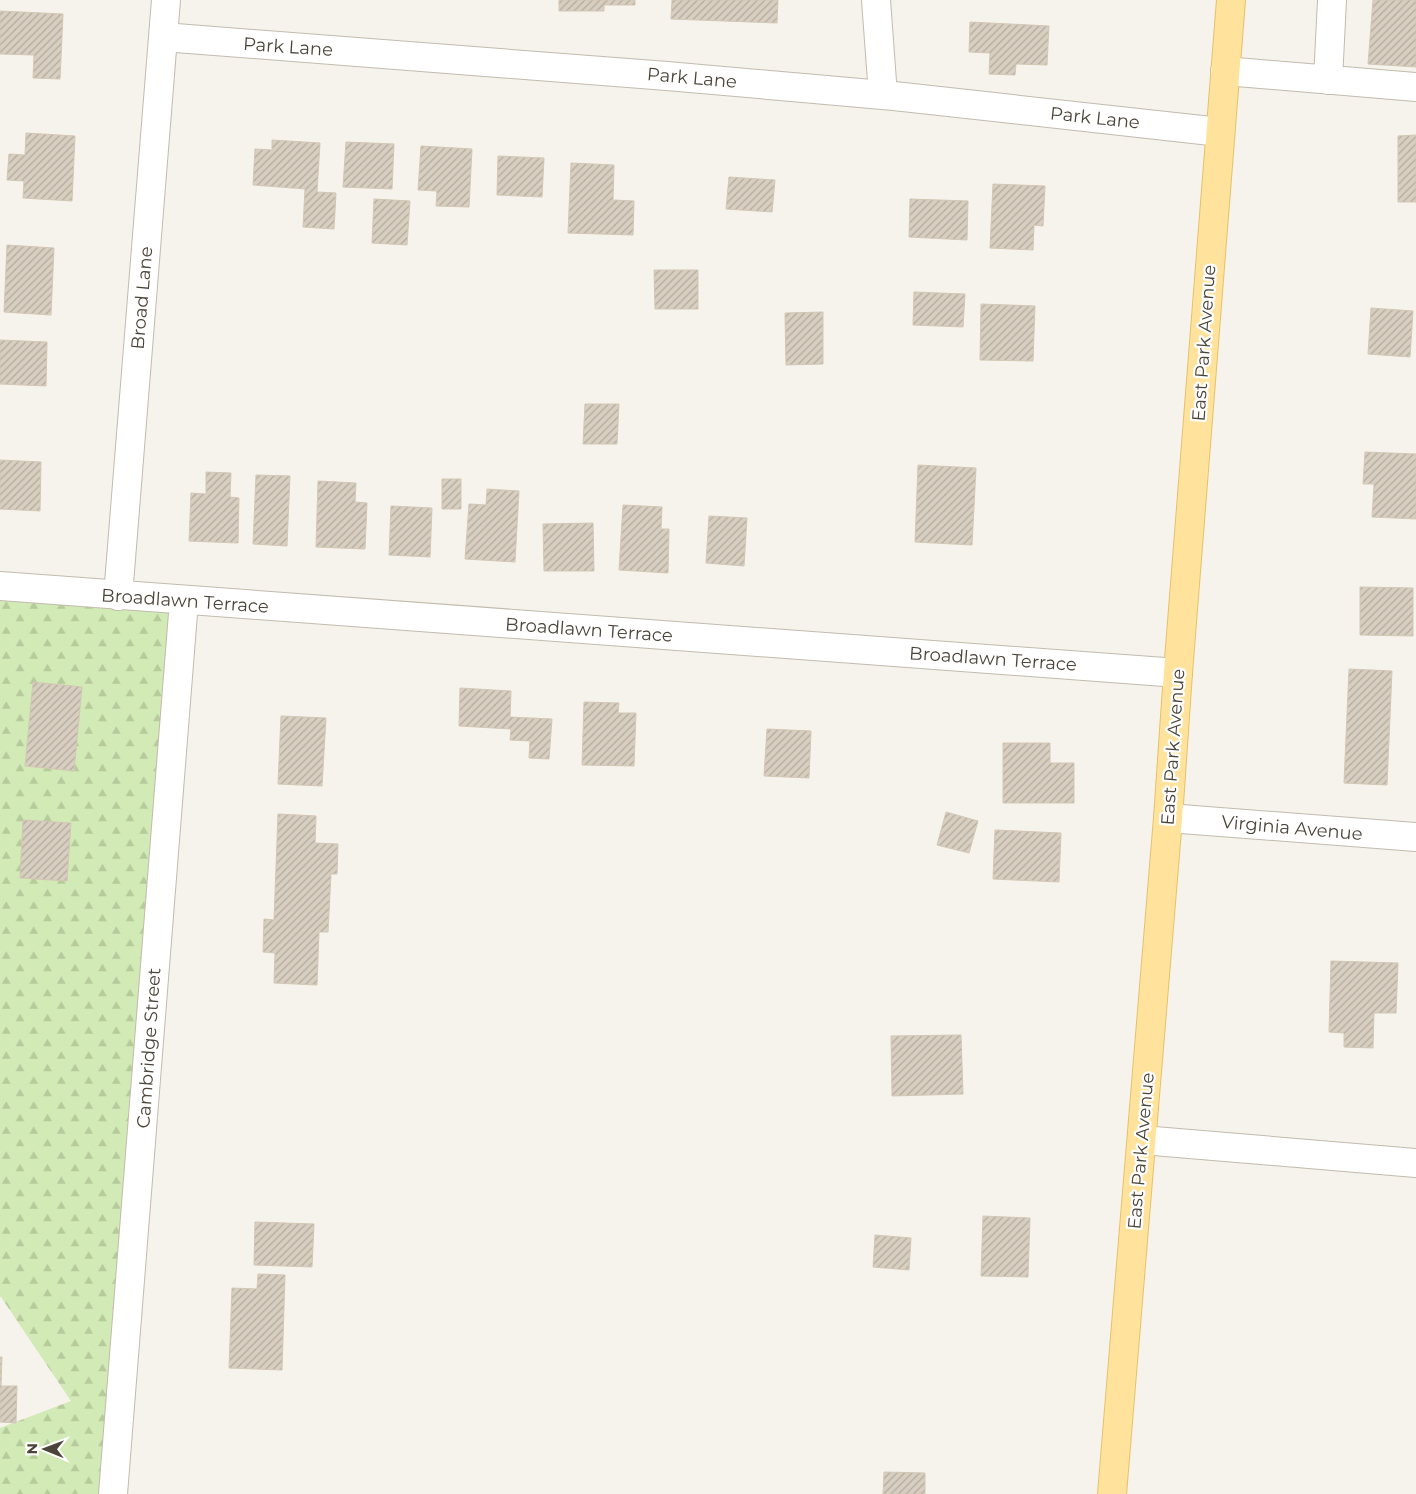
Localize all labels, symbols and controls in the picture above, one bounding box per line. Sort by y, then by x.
street label: Park Lane [242,33,334,61]
street label: Park Lane [646,63,738,93]
street label: Park Lane [1049,102,1141,134]
street label: Broad Lane [127,245,157,351]
street label: East Park Avenue [1188,264,1220,422]
street label: Broadlawn Terrace [101,584,270,618]
street label: Broadlawn Terrace [505,613,674,647]
street label: Broadlawn Terrace [909,642,1078,676]
street label: East Park Avenue [1157,668,1189,826]
street label: Virginia Avenue [1221,811,1364,845]
street label: Cambridge Street [132,967,166,1129]
street label: East Park Avenue [1123,1072,1159,1230]
north arrow [20,1424,70,1474]
text: N [23,1443,41,1455]

